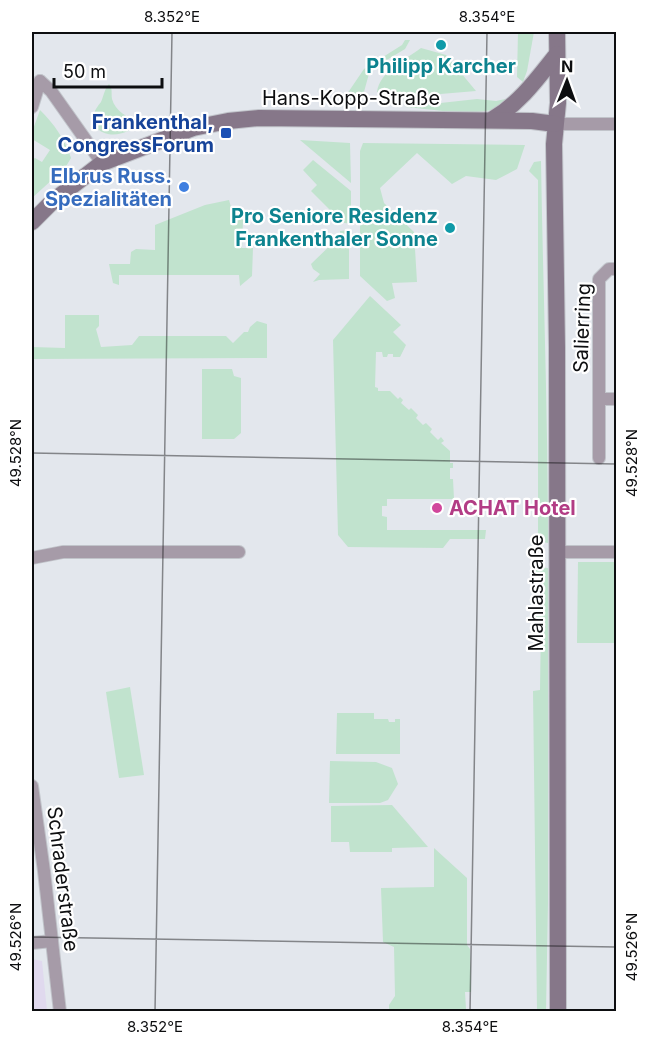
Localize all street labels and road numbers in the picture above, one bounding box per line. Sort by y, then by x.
street label: Hans-Kopp-Straße [262,86,440,110]
street label: Salierring [568,283,596,373]
street label: Mahlastraße [524,534,548,652]
street label: Schraderstraße [42,805,84,953]

